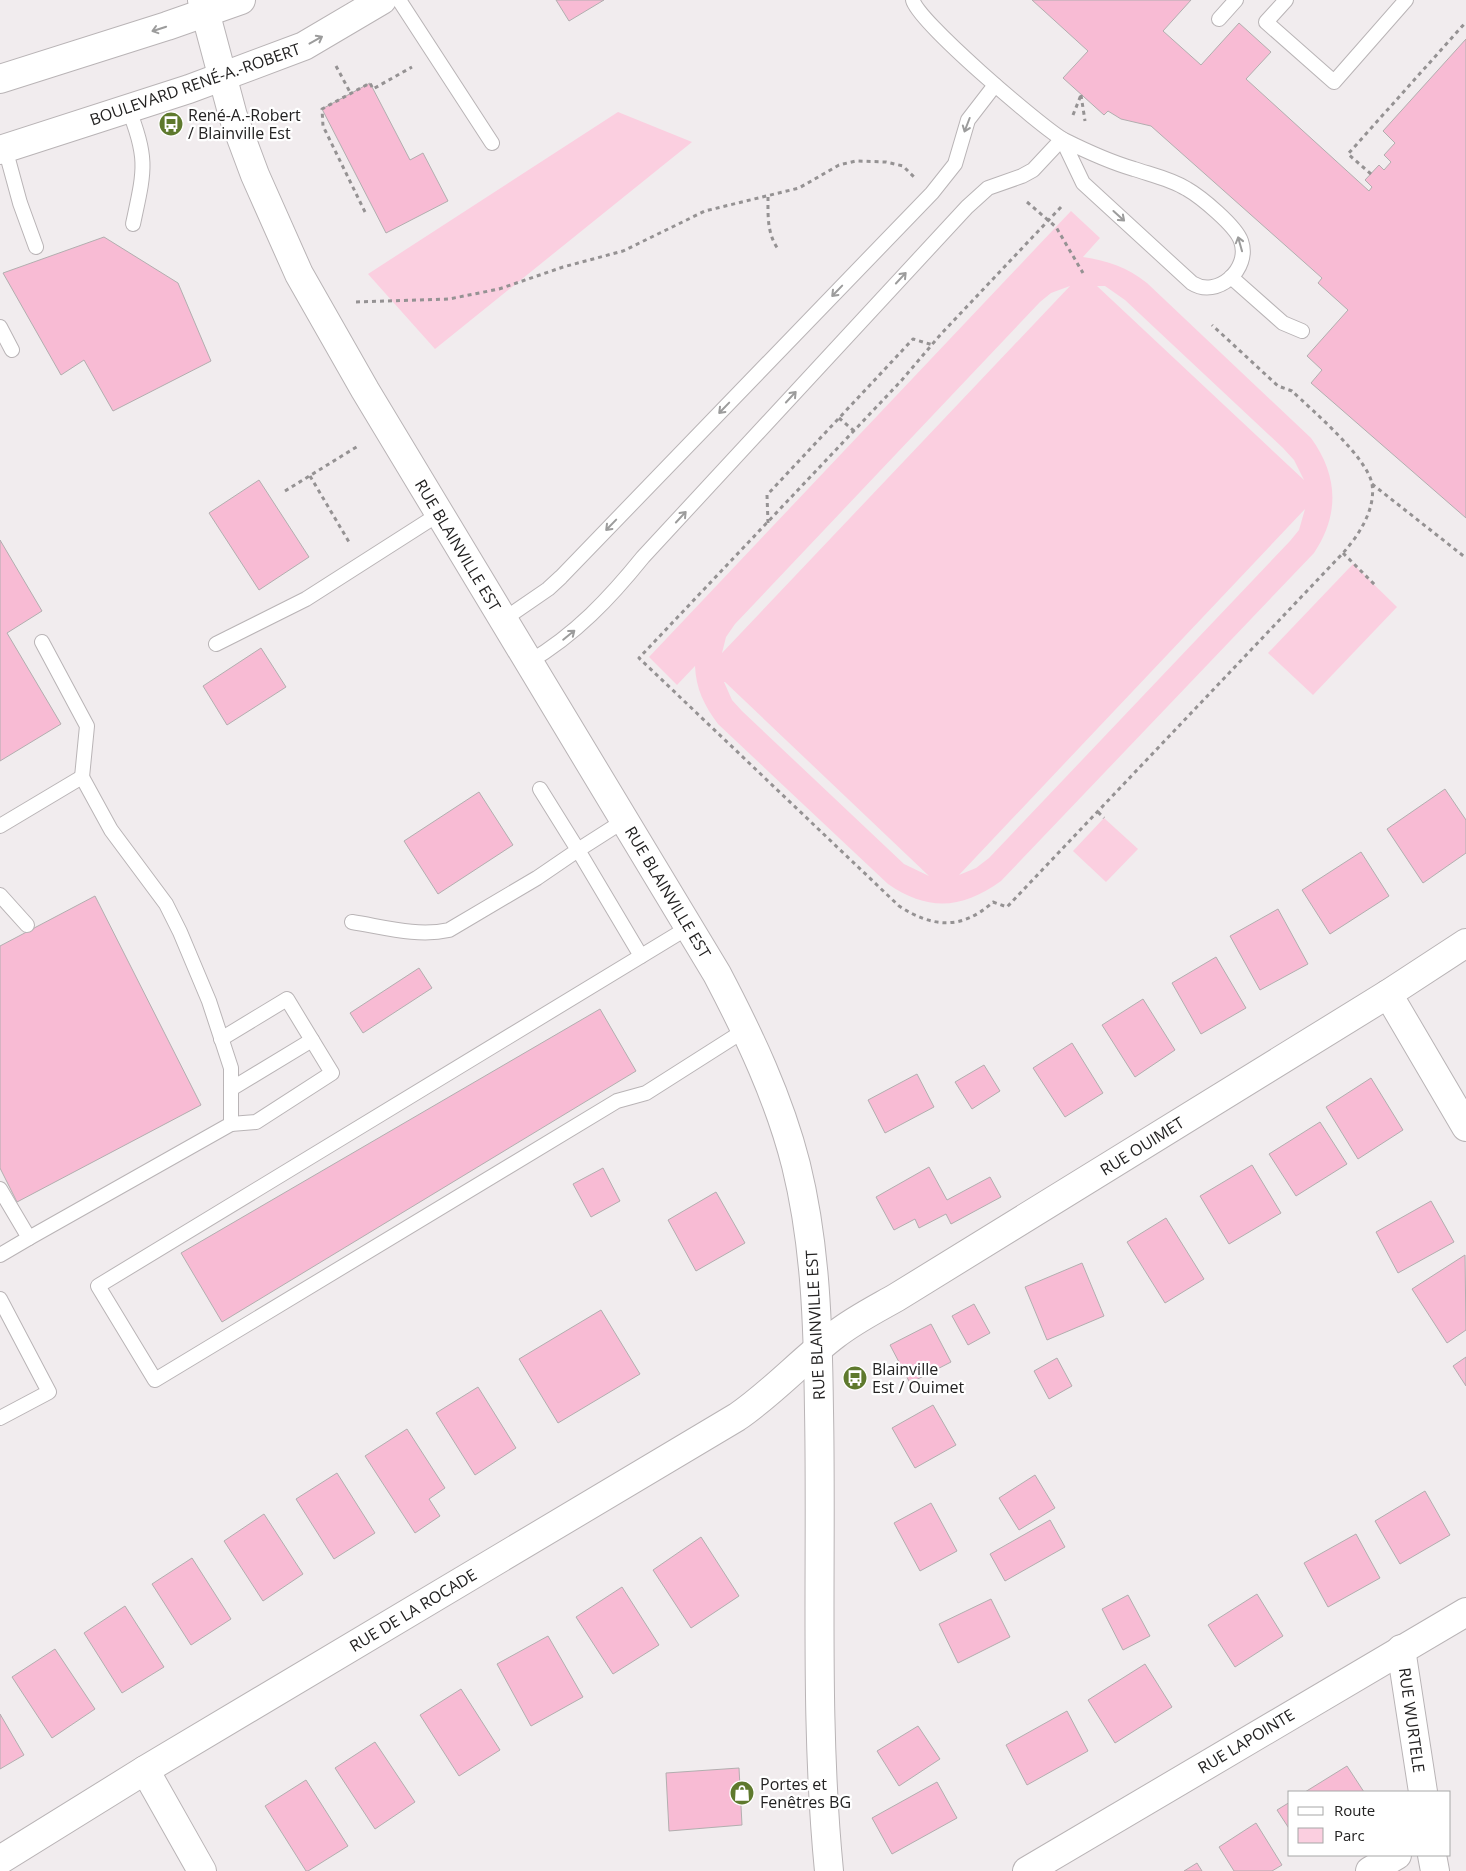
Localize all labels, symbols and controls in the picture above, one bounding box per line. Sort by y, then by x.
one-way arrow [152,25,167,34]
one-way arrow [308,35,323,45]
street label: BOULEVARD RENÉ-A.-ROBERT [87,37,303,130]
place label: René-A.-Robert / Blainville Est [188,104,301,144]
bus stop icon: René-A.-Robert / Blainville Est [158,111,184,137]
one-way arrow [962,117,971,132]
one-way arrow [1112,210,1125,222]
one-way arrow [1235,236,1245,252]
one-way arrow [895,271,907,284]
one-way arrow [831,285,843,298]
one-way arrow [785,391,797,404]
one-way arrow [718,402,730,414]
street label: RUE BLAINVILLE EST [410,475,506,615]
one-way arrow [675,510,686,523]
one-way arrow [605,519,618,531]
one-way arrow [563,629,576,640]
street label: RUE BLAINVILLE EST [620,822,716,962]
street label: RUE OUIMET [1096,1111,1188,1181]
street label: RUE BLAINVILLE EST [800,1249,830,1401]
place label: Blainville Est / Ouimet [872,1358,964,1398]
bus stop icon: Blainville Est / Ouimet [842,1365,868,1391]
street label: RUE DE LA ROCADE [345,1563,481,1657]
street label: RUE WURTELE [1394,1666,1430,1774]
street label: RUE LAPOINTE [1193,1703,1299,1779]
place label: Portes et Fenêtres BG [760,1773,851,1813]
shop icon: Portes et Fenêtres BG [729,1780,755,1806]
legend [1288,1791,1451,1856]
text: Route [1334,1800,1375,1820]
text: Parc [1334,1825,1365,1845]

